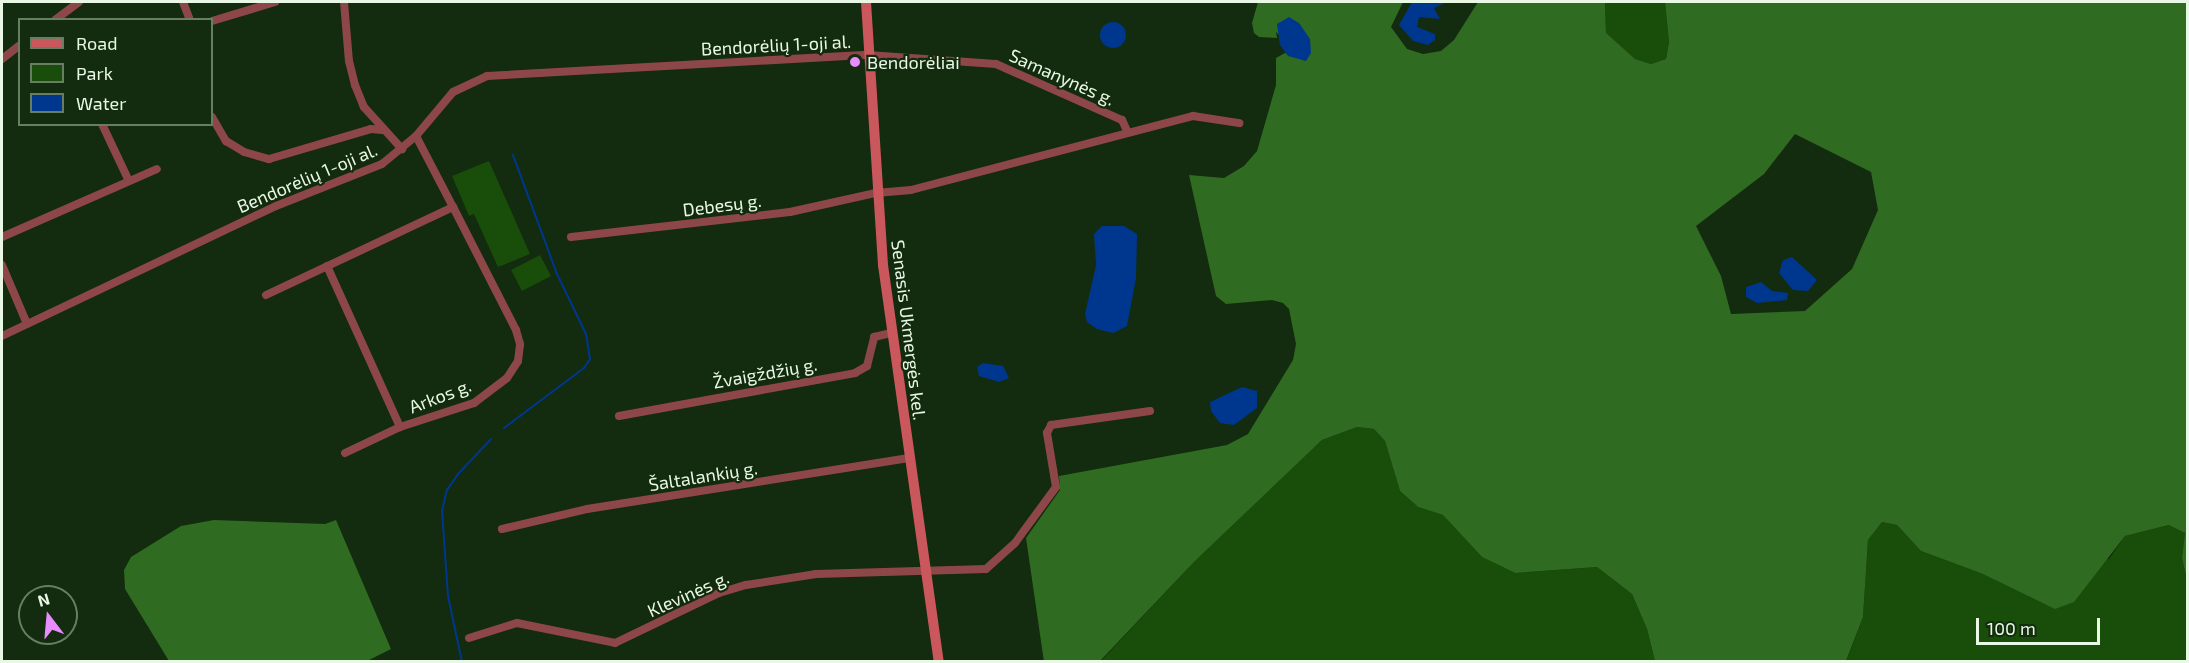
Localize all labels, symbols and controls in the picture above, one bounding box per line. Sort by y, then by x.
legend [18,18,213,126]
street label: Bendorėlių 1-oji al. [700,30,852,60]
text: Road [76,32,117,54]
street label: Samanynės g. [1006,44,1118,110]
place label: Bendorėliai [867,51,960,73]
marker: Bendorėliai [848,55,862,69]
text: Park [76,62,113,84]
text: Water [76,92,126,114]
street label: Bendorėlių 1-oji al. [234,139,380,217]
street label: Debesų g. [681,189,763,221]
street label: Senasis Ukmergės kel. [887,239,931,421]
street label: Žvaigždžių g. [711,353,819,393]
street label: Arkos g. [406,374,474,418]
street label: Šaltalankių g. [647,457,759,495]
street label: Klevinės g. [644,566,732,622]
north arrow [18,585,78,645]
text: N [35,588,52,610]
scale bar [1979,606,2104,644]
text: 100 m [1987,617,2036,639]

